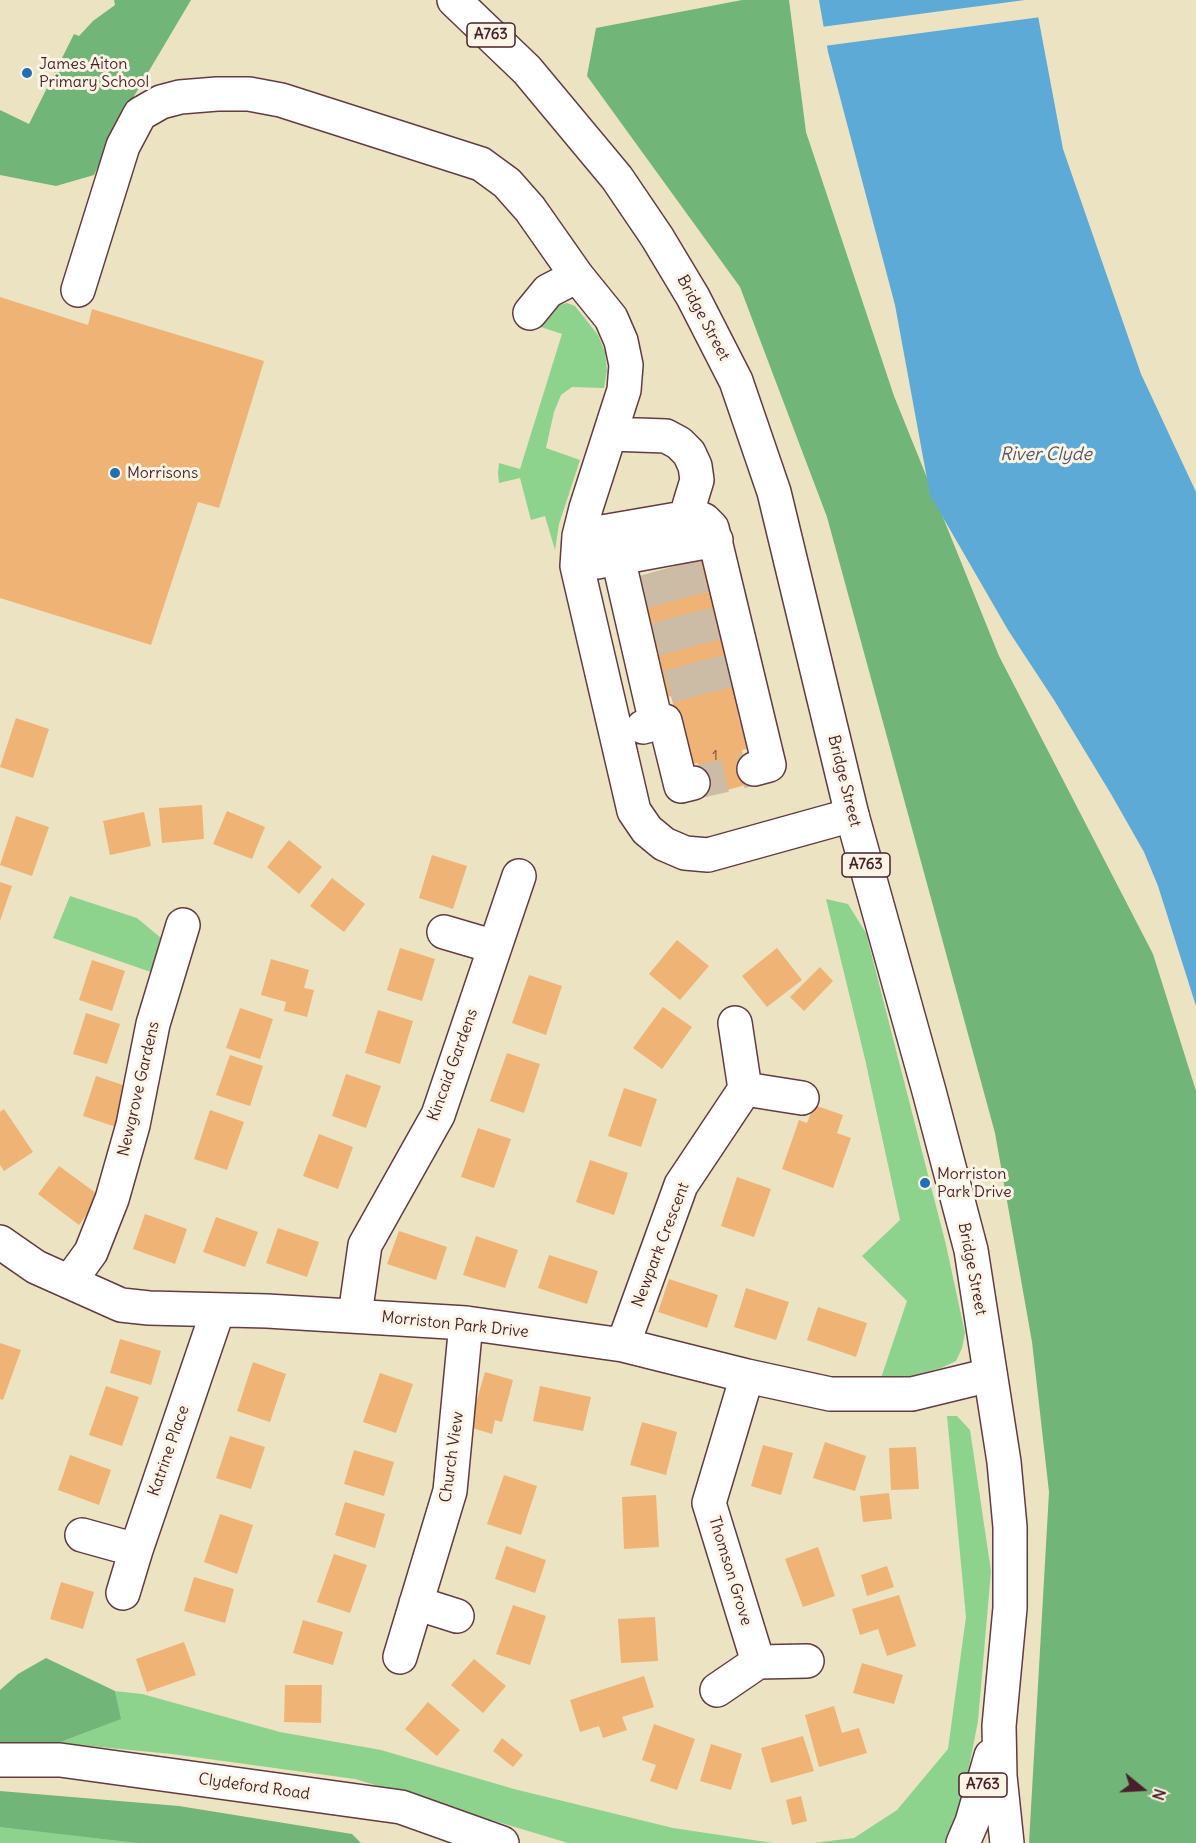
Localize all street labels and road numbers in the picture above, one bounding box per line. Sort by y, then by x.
road number: A763 [467,23,515,47]
street label: Bridge Street [672,272,734,364]
street label: Bridge Street [823,733,865,829]
road number: A763 [842,853,890,877]
street label: Kincaid Gardens [424,1006,482,1124]
street label: Newgrove Gardens [114,1020,164,1158]
street label: Newpark Crescent [628,1180,694,1310]
street label: Bridge Street [954,1221,990,1317]
street label: Morriston Park Drive [380,1308,530,1342]
street label: Katrine Place [144,1403,194,1499]
street label: Church View [436,1410,468,1504]
street label: Thomson Grove [704,1514,756,1628]
street label: Clydeford Road [197,1770,311,1804]
road number: A763 [959,1773,1007,1797]

